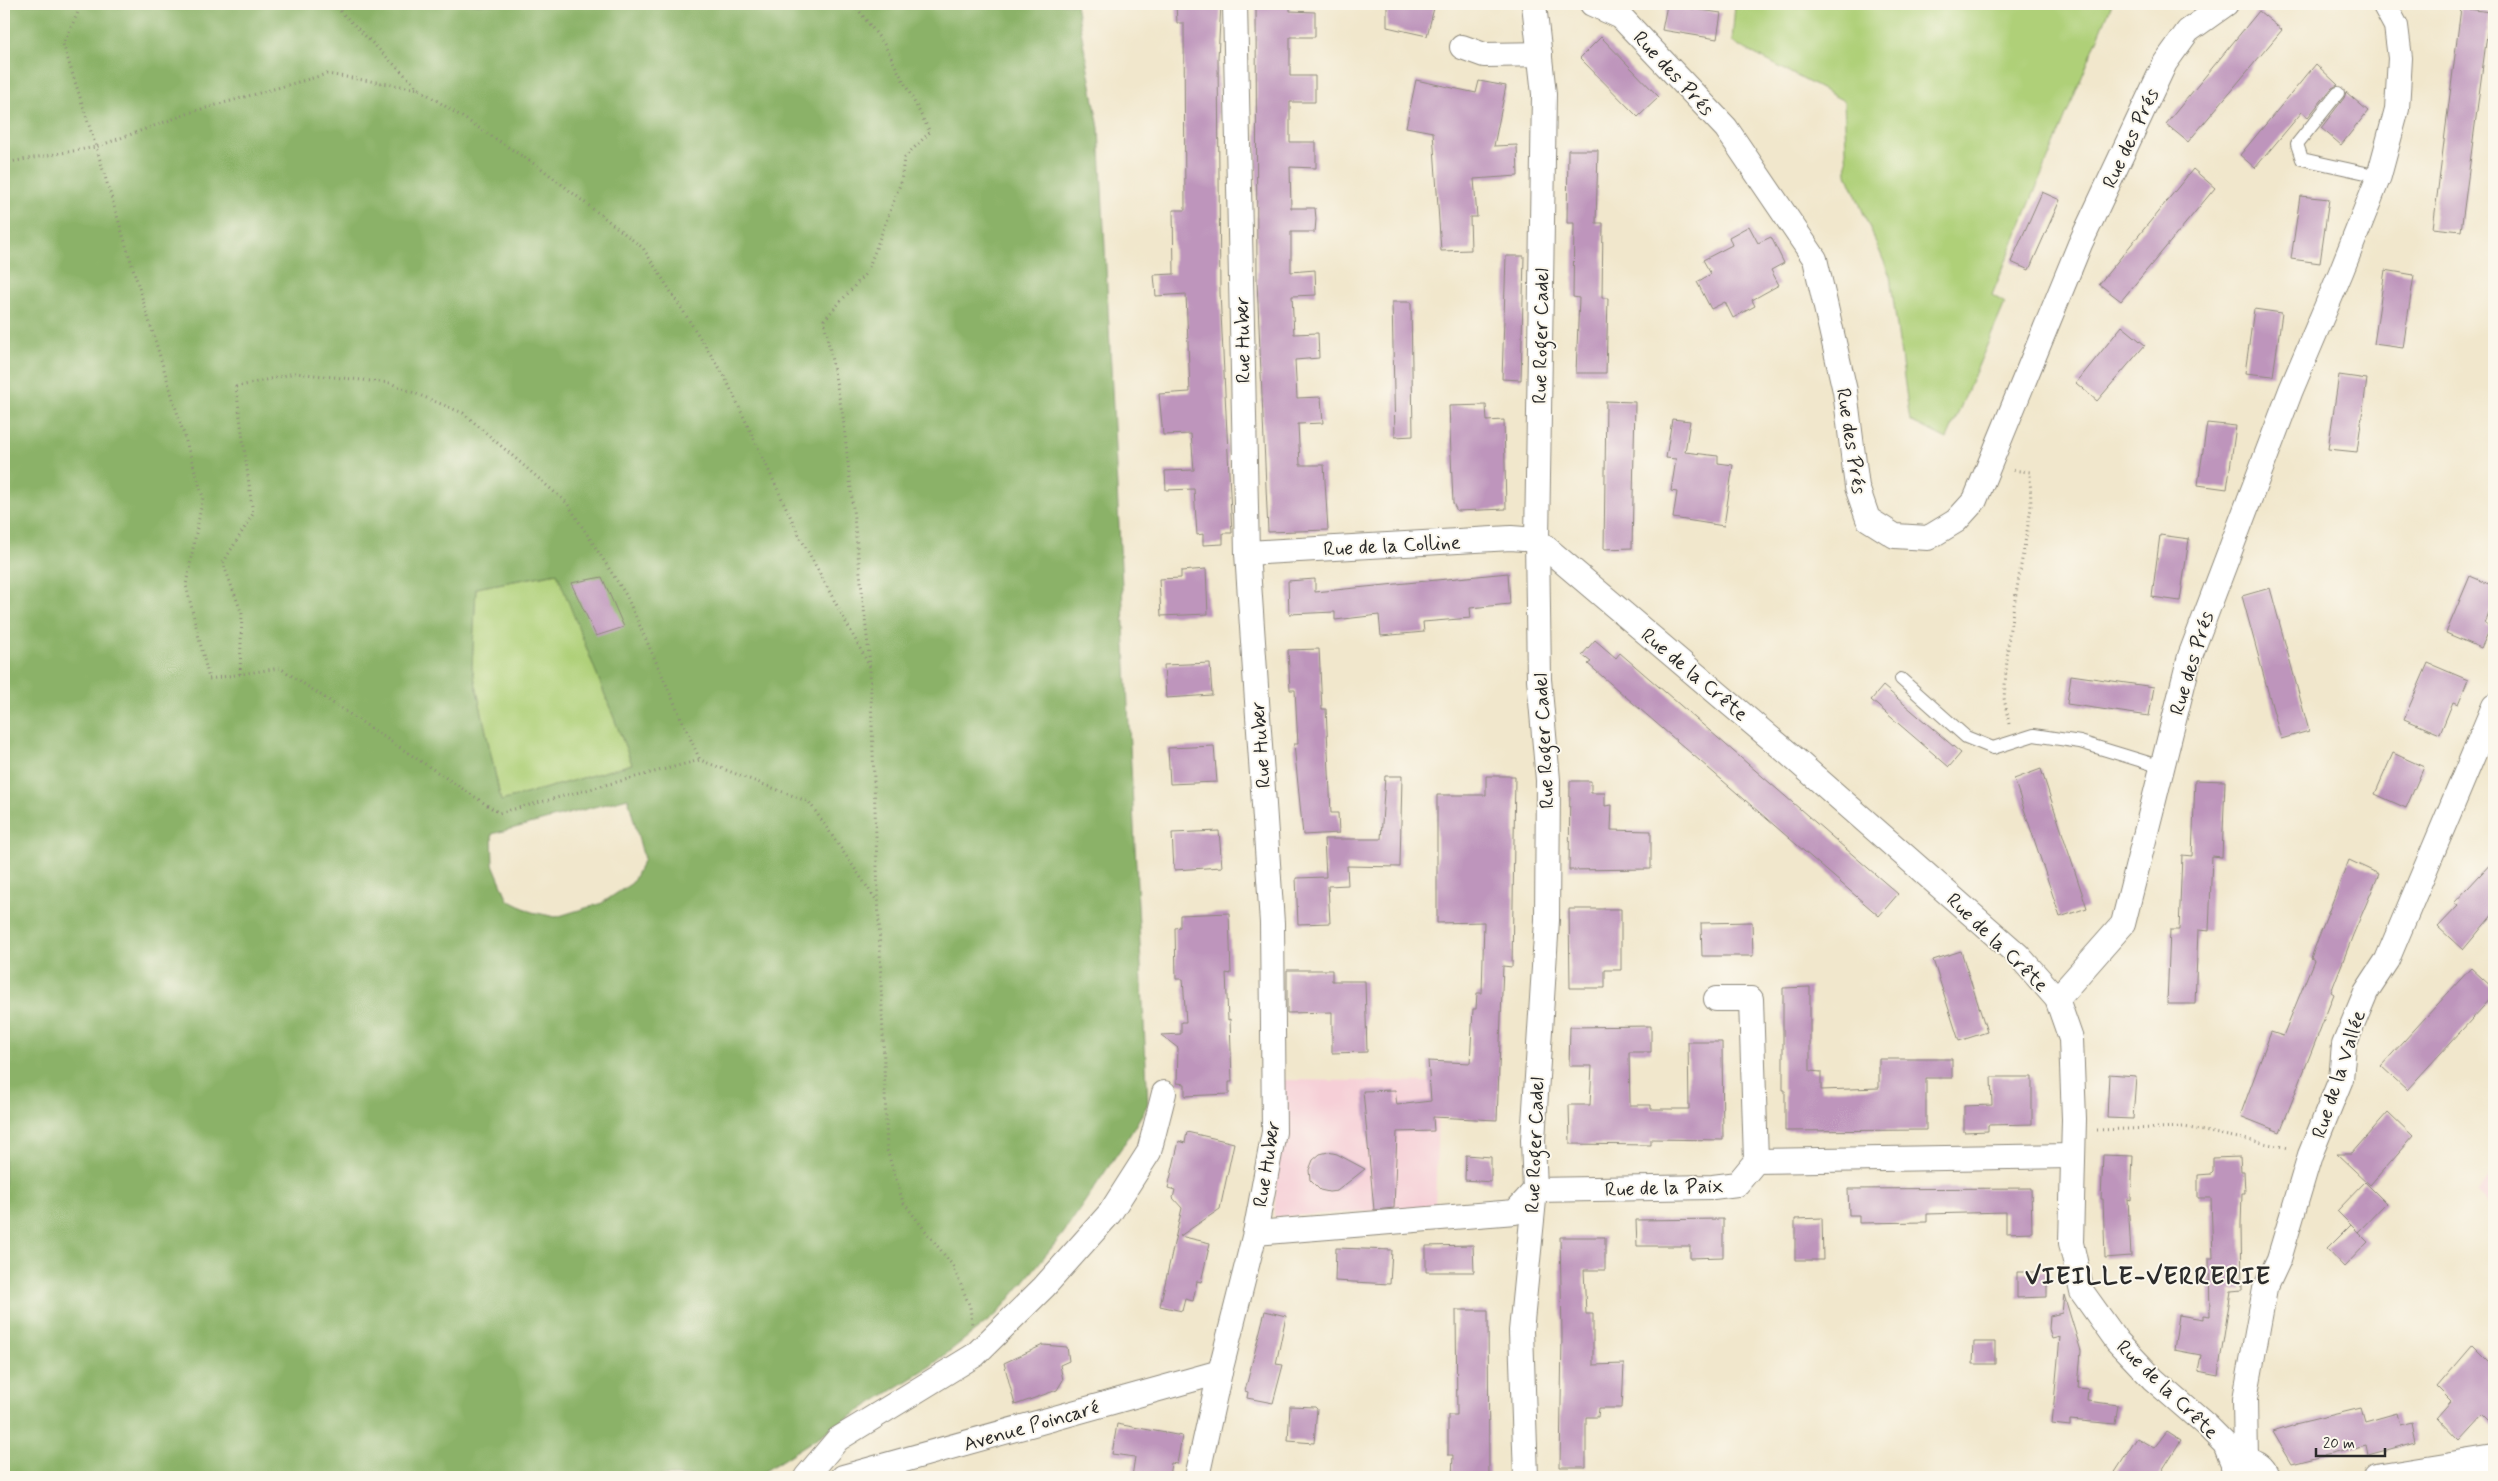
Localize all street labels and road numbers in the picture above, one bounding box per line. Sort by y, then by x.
street label: Rue des Prés [1626,26,1719,123]
street label: Rue des Prés [2096,84,2166,193]
street label: Rue Roger Cadel [1527,268,1558,404]
street label: Rue Huber [1229,296,1258,384]
street label: Rue des Prés [1829,386,1872,496]
street label: Rue de la Colline [1323,529,1461,564]
street label: Rue des Prés [2164,608,2221,719]
street label: Rue de la Crête [1635,622,1753,728]
street label: Rue Roger Cadel [1527,672,1564,809]
street label: Rue Huber [1245,701,1278,789]
street label: Rue de la Crête [1940,887,2054,999]
street label: Rue de la Vallée [2306,1007,2373,1142]
street label: Rue Roger Cadel [1520,1077,1553,1214]
street label: Rue Huber [1247,1119,1288,1209]
street label: Rue de la Paix [1604,1173,1724,1204]
street label: Rue de la Crête [2110,1334,2224,1446]
street label: Avenue Poincaré [961,1394,1102,1459]

